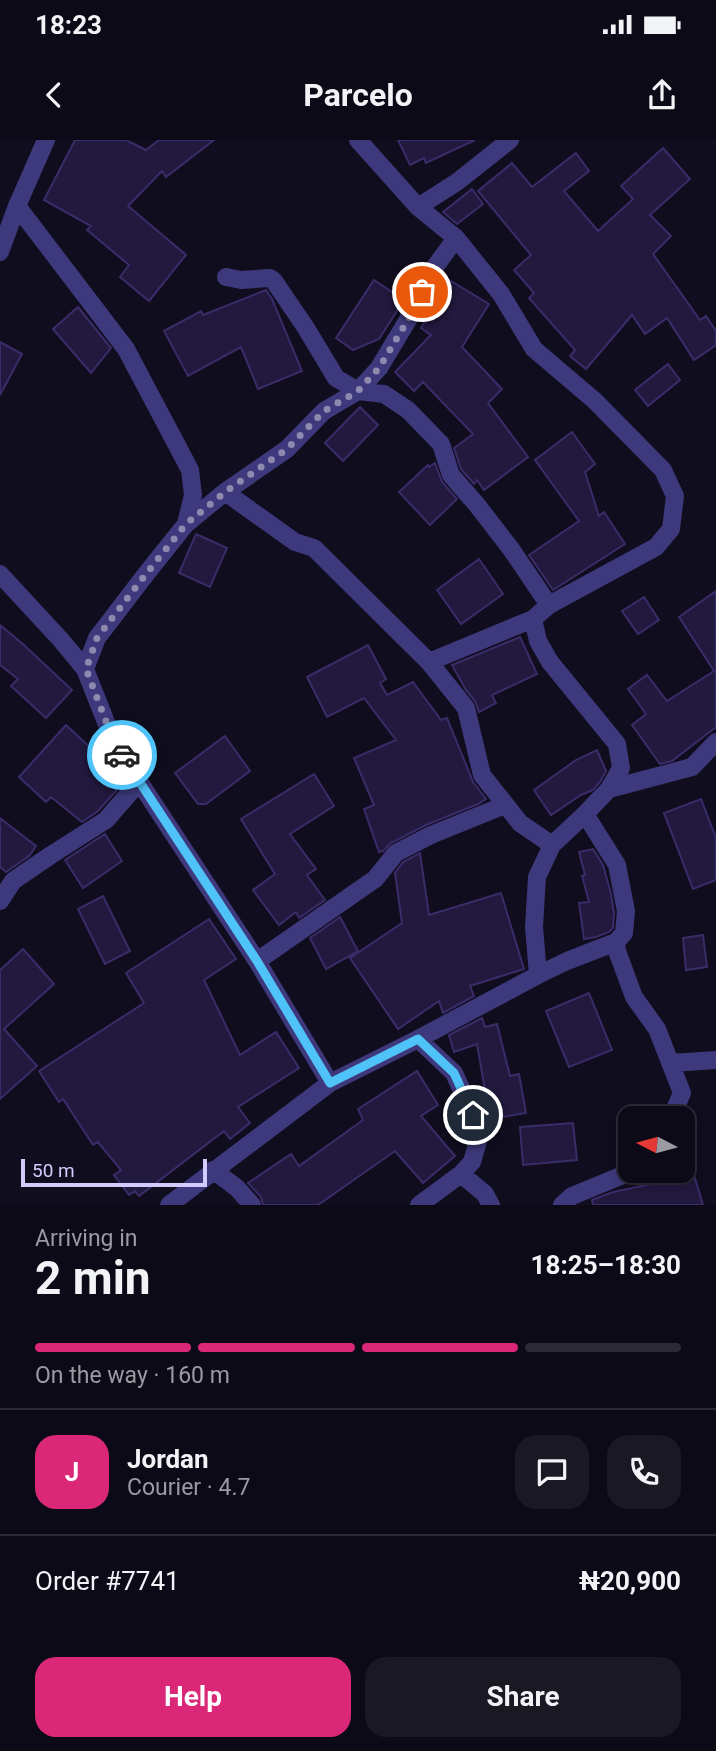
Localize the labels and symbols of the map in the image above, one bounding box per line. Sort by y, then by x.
pin [392,262,452,322]
courier [87,720,157,790]
pin [443,1085,503,1145]
north arrow [618,1106,695,1183]
scale bar [21,1156,206,1188]

